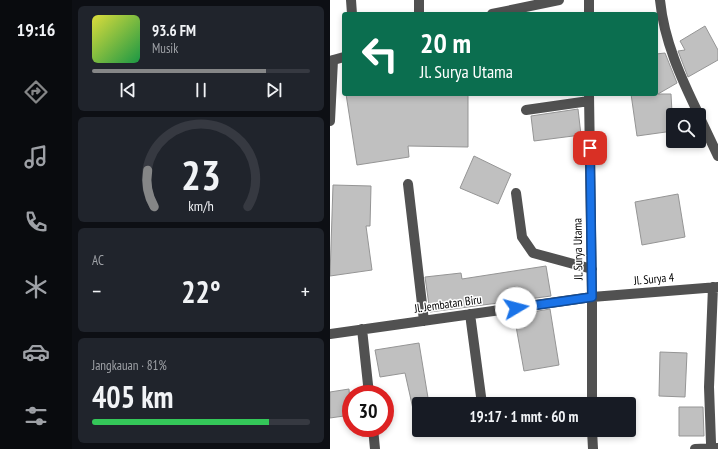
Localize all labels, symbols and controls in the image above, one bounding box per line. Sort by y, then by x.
text: 19:16 [17,18,55,41]
text: 93.6 FM [152,21,196,40]
text: 20 m [420,24,471,61]
icon: left [354,28,406,80]
text: Musik [152,40,178,57]
text: Jl. Surya Utama [420,60,513,83]
icon: directions [22,78,50,106]
icon: previous [117,79,139,101]
icon: pause [190,79,212,101]
icon: next [263,79,285,101]
map controls [666,108,706,148]
button: search [666,108,706,148]
pin [573,131,607,165]
icon: arrive [579,137,601,159]
icon: music [22,143,50,171]
text: 23 [181,148,221,201]
text: km/h [188,196,214,215]
icon: phone [22,208,50,236]
street label: Jl. Surya Utama [569,218,586,281]
text: AC [92,252,104,269]
street label: Jl. Surya 4 [632,269,675,288]
text: 22° [181,272,221,311]
icon: climate [22,273,50,301]
text: − [92,277,101,305]
text: + [301,277,310,305]
position arrow [495,287,537,329]
street label: Jl. Jembatan Biru [412,291,483,316]
icon: car [22,338,50,366]
text: Jangkauan · 81% [92,357,167,374]
text: 405 km [92,377,173,416]
speed limit sign: 30 [342,385,394,437]
icon: filters [22,402,50,430]
text: 19:17 · 1 mnt · 60 m [469,407,579,426]

